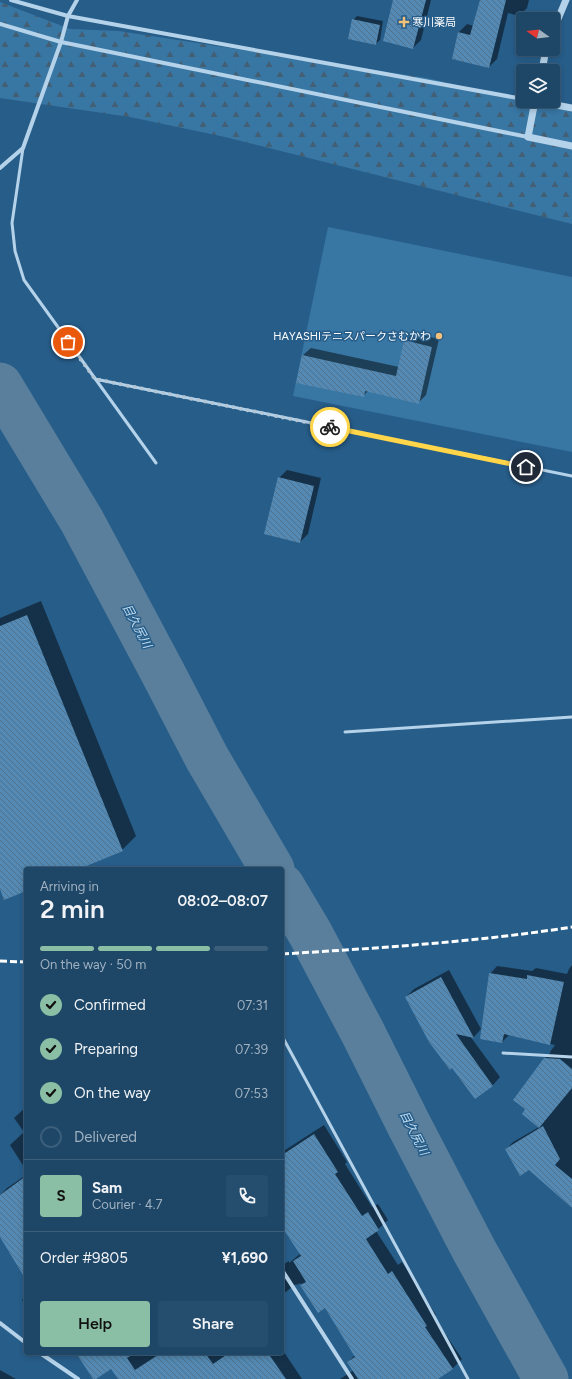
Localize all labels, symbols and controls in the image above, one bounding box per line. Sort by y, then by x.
north arrow [516,12,560,56]
map controls [516,12,560,108]
place label: 寒川薬局 [412,16,456,29]
marker: 寒川薬局 [399,17,409,27]
button: layers [516,64,560,108]
pin [51,325,85,359]
place label: HAYASHIテニスパークさむかわ [273,330,431,343]
icon: bag [57,331,79,353]
marker: HAYASHIテニスパークさむかわ [434,331,444,341]
courier [310,407,350,447]
icon: bike [319,416,341,438]
pin [509,450,543,484]
icon: home [515,456,537,478]
water label: 目久尻川 [120,602,155,652]
text: Arriving in [40,879,99,894]
text: 08:02–08:07 [177,892,268,910]
text: 2 min [40,893,105,925]
text: On the way · 50 m [40,957,146,972]
icon: check [40,994,62,1016]
text: Confirmed [74,996,146,1014]
text: 07:31 [237,998,268,1013]
icon: check [40,1038,62,1060]
text: Preparing [74,1040,138,1058]
text: 07:39 [235,1042,268,1057]
icon: check [40,1082,62,1104]
text: On the way [74,1084,151,1102]
text: 07:53 [235,1086,268,1101]
water label: 目久尻川 [397,1108,432,1159]
text: Delivered [74,1128,137,1146]
button: phone [226,1175,268,1217]
text: Sam [92,1179,122,1197]
text: S [56,1187,66,1205]
text: Courier · 4.7 [92,1197,163,1212]
text: Order #9805 [40,1249,128,1267]
text: ¥1,690 [222,1249,268,1267]
button: Help [40,1301,150,1347]
button: Share [158,1301,268,1347]

